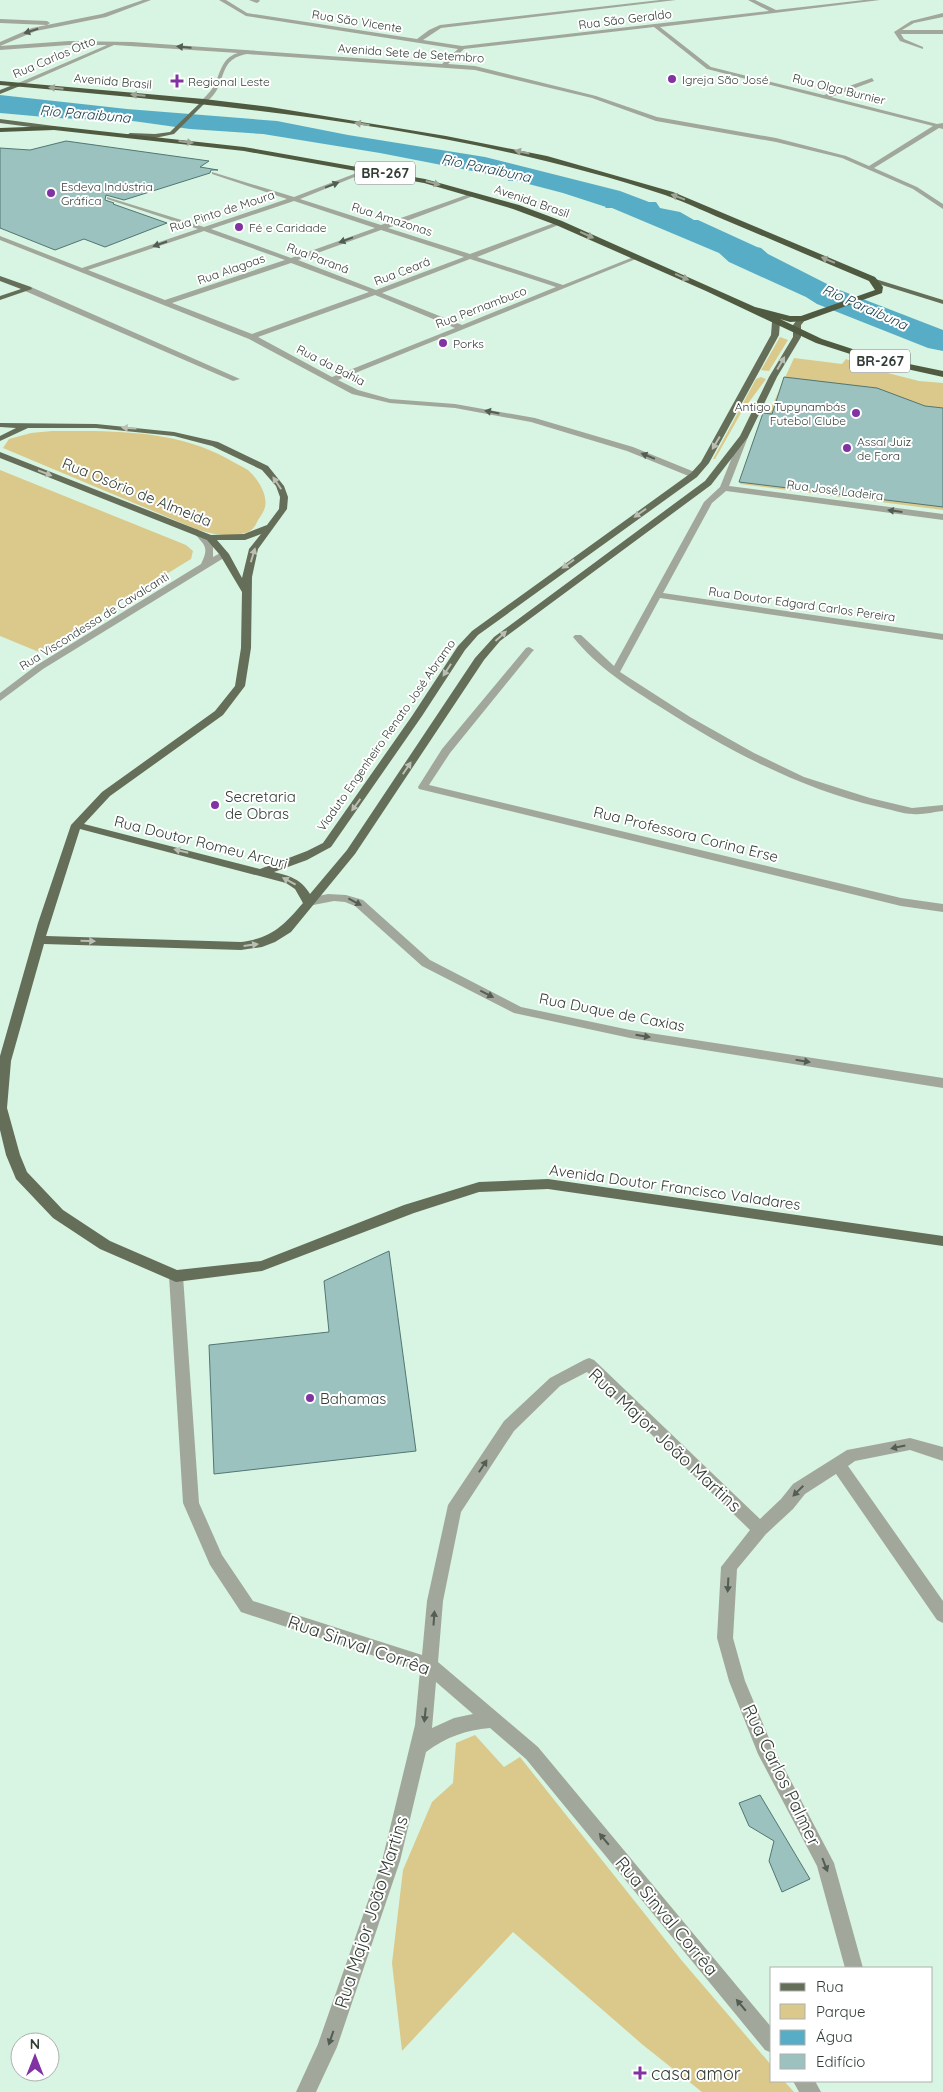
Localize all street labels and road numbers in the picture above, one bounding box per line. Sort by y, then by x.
street label: Rua São Vicente [311,6,403,36]
street label: Rua São Geraldo [577,6,673,32]
street label: Rua Carlos Otto [10,33,98,81]
street label: Avenida Sete de Setembro [337,40,485,66]
street label: Avenida Brasil [73,70,153,92]
street label: Rua Olga Burnier [791,70,887,108]
road number: BR-267 [355,162,415,184]
street label: Avenida Brasil [493,181,571,221]
street label: Rua Pinto de Moura [168,187,276,235]
street label: Rua Amazonas [350,199,435,239]
street label: Rua Paraná [285,239,351,277]
street label: Rua Alagoas [195,250,267,288]
street label: Rua Ceará [372,253,432,289]
street label: Rua Pernambuco [433,283,529,331]
street label: Rua da Bahia [294,341,368,389]
road number: BR-267 [850,350,910,372]
street label: Rua Osório de Almeida [59,453,215,531]
street label: Rua José Ladeira [786,477,884,503]
street label: Rua Viscondessa de Cavalcanti [16,569,172,673]
street label: Rua Doutor Edgard Carlos Pereira [708,583,896,625]
street label: Viaduto Engenheiro Renato José Abramo [314,636,458,834]
street label: Rua Professora Corina Erse [592,802,780,866]
street label: Rua Doutor Romeu Arcuri [112,811,290,873]
street label: Rua Duque de Caxias [537,989,687,1035]
street label: Avenida Doutor Francisco Valadares [548,1160,802,1214]
street label: Rua Major João Martins [584,1363,746,1517]
street label: Rua Sinval Corrêa [285,1610,433,1680]
street label: Rua Carlos Palmer [738,1700,826,1850]
street label: Rua Major João Martins [329,1813,413,2011]
street label: Rua Sinval Corrêa [610,1852,724,1980]

